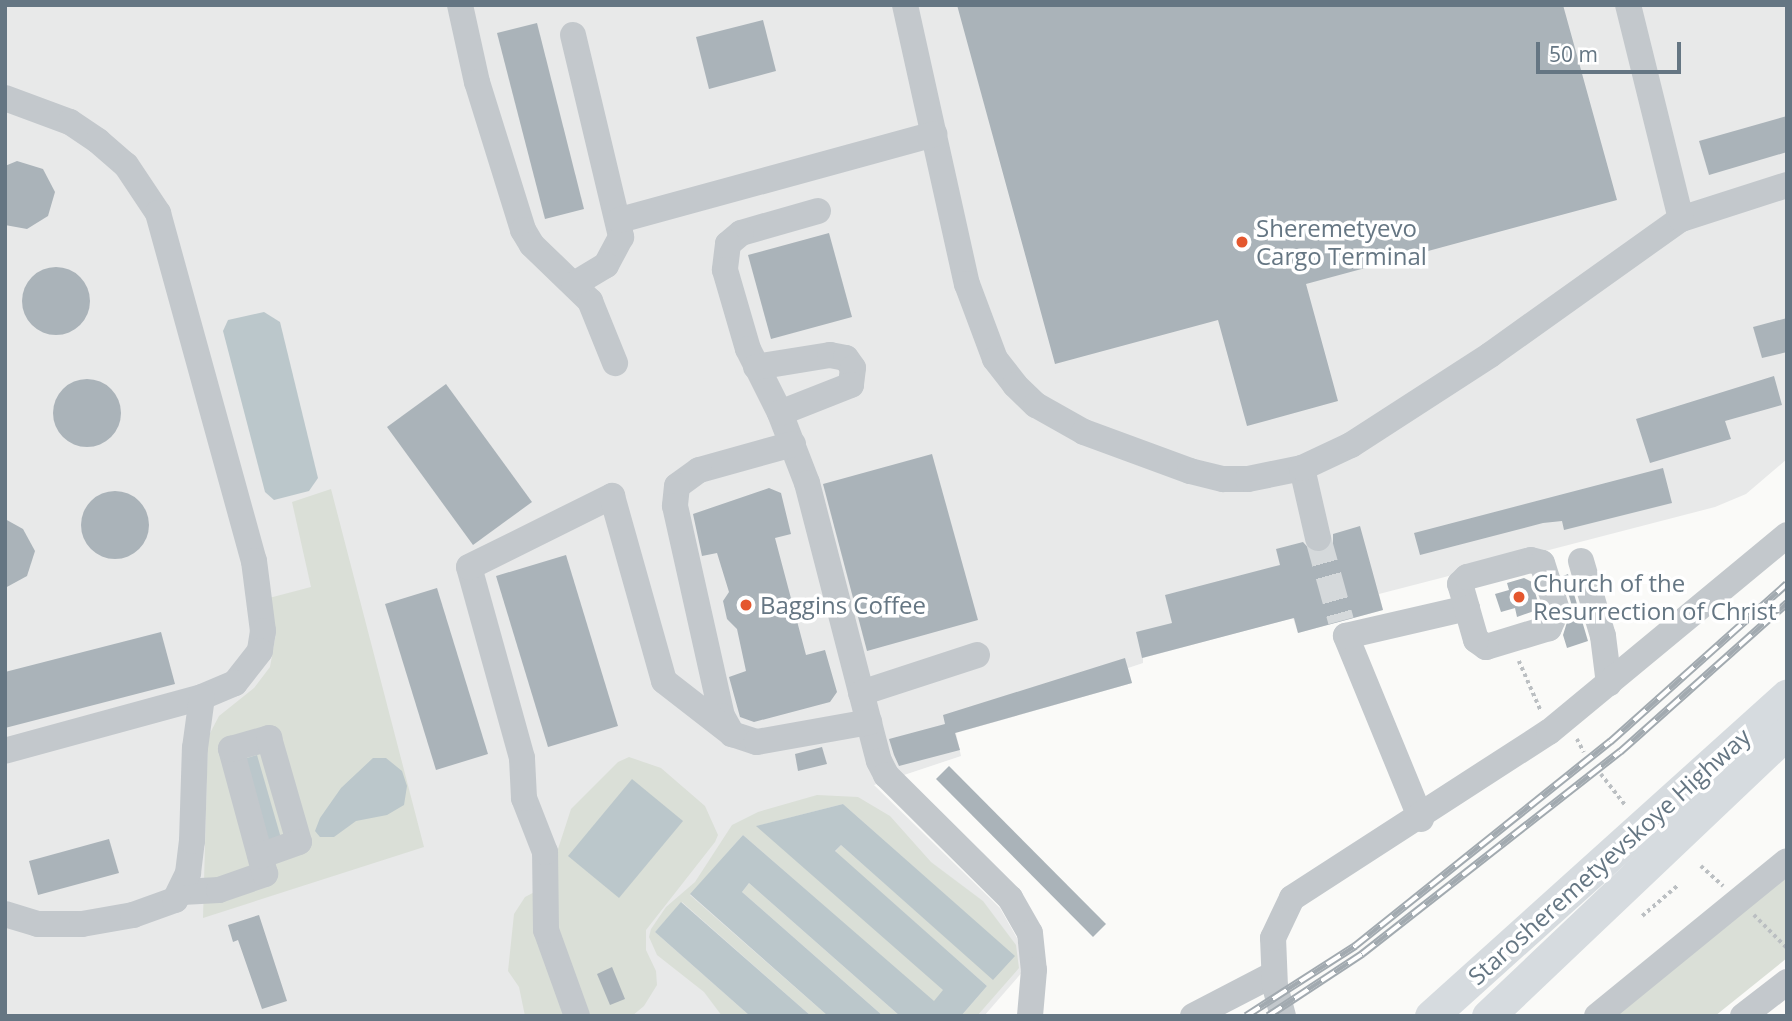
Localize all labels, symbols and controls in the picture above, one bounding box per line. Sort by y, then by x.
scale bar [1540,28,1685,72]
text: 50 m [1549,40,1598,68]
place label: Sheremetyevo Cargo Terminal [1256,214,1427,270]
marker: Sheremetyevo Cargo Terminal [1234,234,1250,250]
place label: Church of the Resurrection of Christ [1533,569,1776,625]
marker: Church of the Resurrection of Christ [1511,589,1527,605]
place label: Baggins Coffee [760,591,926,619]
marker: Baggins Coffee [738,597,754,613]
street label: Starosheremetyevskoye Highway [1462,722,1756,990]

